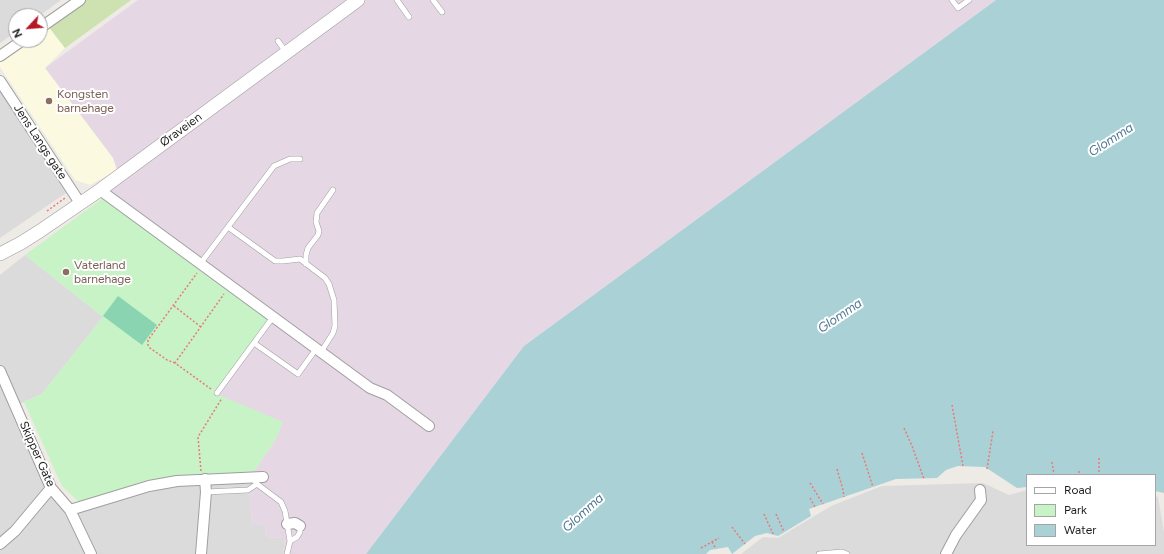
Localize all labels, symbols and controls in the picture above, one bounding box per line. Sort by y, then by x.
north arrow [8,8,48,48]
text: N [10,26,25,40]
place label: Kongsten barnehage [57,87,114,115]
marker: Kongsten barnehage [44,96,54,106]
street label: Jens Langs gate [10,102,70,182]
street label: Øraveien [157,110,205,150]
water label: Glomma [1086,120,1136,160]
place label: Vaterland barnehage [74,258,131,286]
marker: Vaterland barnehage [61,267,71,277]
water label: Glomma [815,296,865,336]
street label: Skipper Gate [16,419,58,489]
legend [1026,474,1156,546]
text: Road [1064,483,1092,497]
water label: Glomma [559,490,607,536]
text: Park [1064,503,1087,517]
text: Water [1064,523,1096,537]

